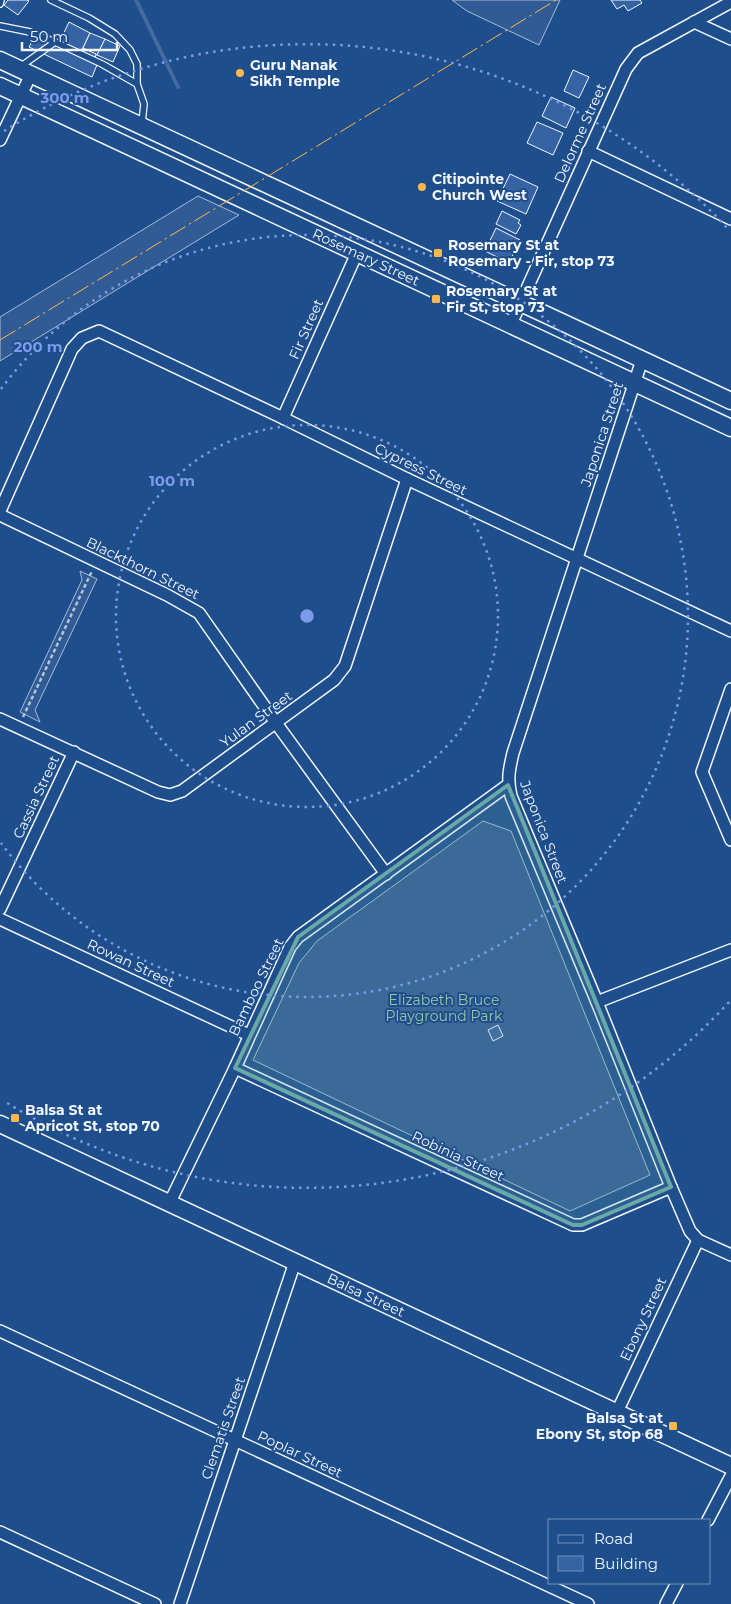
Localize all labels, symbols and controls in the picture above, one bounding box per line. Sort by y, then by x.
scale bar [22,20,118,52]
text: 50 m [30,27,68,46]
place label: Guru Nanak Sikh Temple [250,56,340,90]
marker: Guru Nanak Sikh Temple [234,67,246,79]
street label: Delorme Street [550,80,610,186]
text: 300 m [39,88,90,107]
place label: Citipointe Church West [432,170,527,204]
marker: Citipointe Church West [416,181,428,193]
street label: Rosemary Street [309,224,423,290]
place label: Rosemary St at Rosemary - Fir, stop 73 [448,236,614,270]
marker: Rosemary St at Rosemary - Fir, stop 73 [432,247,444,259]
place label: Rosemary St at Fir St, stop 73 [446,282,557,316]
marker: Rosemary St at Fir St, stop 73 [430,293,442,305]
street label: Fir Street [285,296,327,362]
text: 200 m [13,337,63,356]
street label: Japonica Street [576,379,627,490]
street label: Cypress Street [372,439,470,499]
text: 100 m [149,471,195,490]
street label: Blackthorn Street [83,533,203,603]
centre of rings [298,607,316,625]
street label: Yulan Street [216,686,296,751]
street label: Cassia Street [9,752,63,841]
street label: Japonica Street [516,777,572,886]
street label: Rowan Street [84,935,178,991]
street label: Bamboo Street [225,935,288,1039]
park label: Elizabeth Bruce Playground Park [385,991,503,1025]
place label: Balsa St at Apricot St, stop 70 [24,1101,160,1135]
marker: Balsa St at Apricot St, stop 70 [9,1112,21,1124]
street label: Robinia Street [409,1127,507,1185]
street label: Balsa Street [324,1269,408,1321]
street label: Ebony Street [616,1274,670,1364]
street label: Clematis Street [197,1374,249,1482]
place label: Balsa St at Ebony St, stop 68 [536,1409,663,1443]
marker: Balsa St at Ebony St, stop 68 [667,1420,679,1432]
street label: Poplar Street [255,1426,346,1482]
legend [548,1519,711,1584]
text: Road [594,1529,633,1548]
text: Building [594,1554,658,1573]

